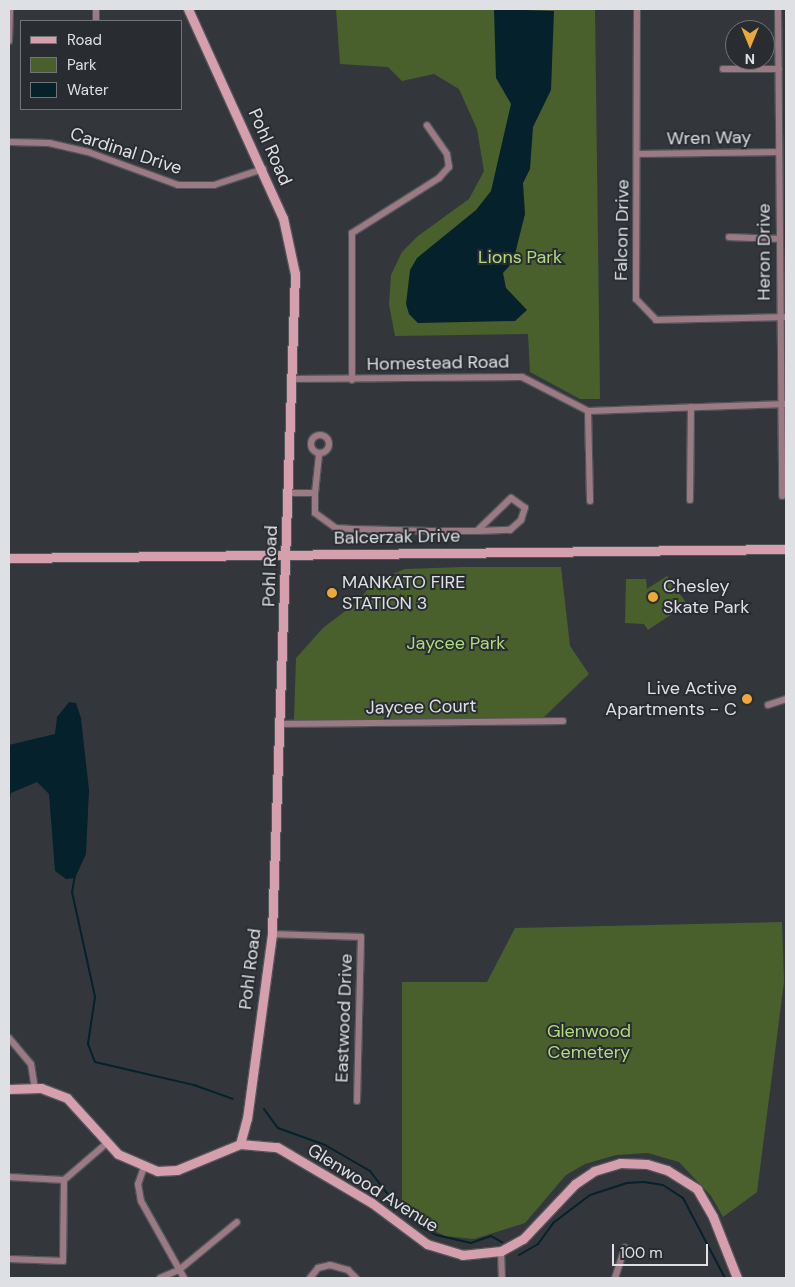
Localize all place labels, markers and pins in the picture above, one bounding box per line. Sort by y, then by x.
place label: MANKATO FIRE STATION 3 [342,572,465,614]
place label: Chesley Skate Park [663,576,749,618]
marker: MANKATO FIRE STATION 3 [326,587,338,599]
marker: Chesley Skate Park [647,591,659,603]
place label: Live Active Apartments - C [605,678,737,721]
marker: Live Active Apartments - C [741,693,753,705]

